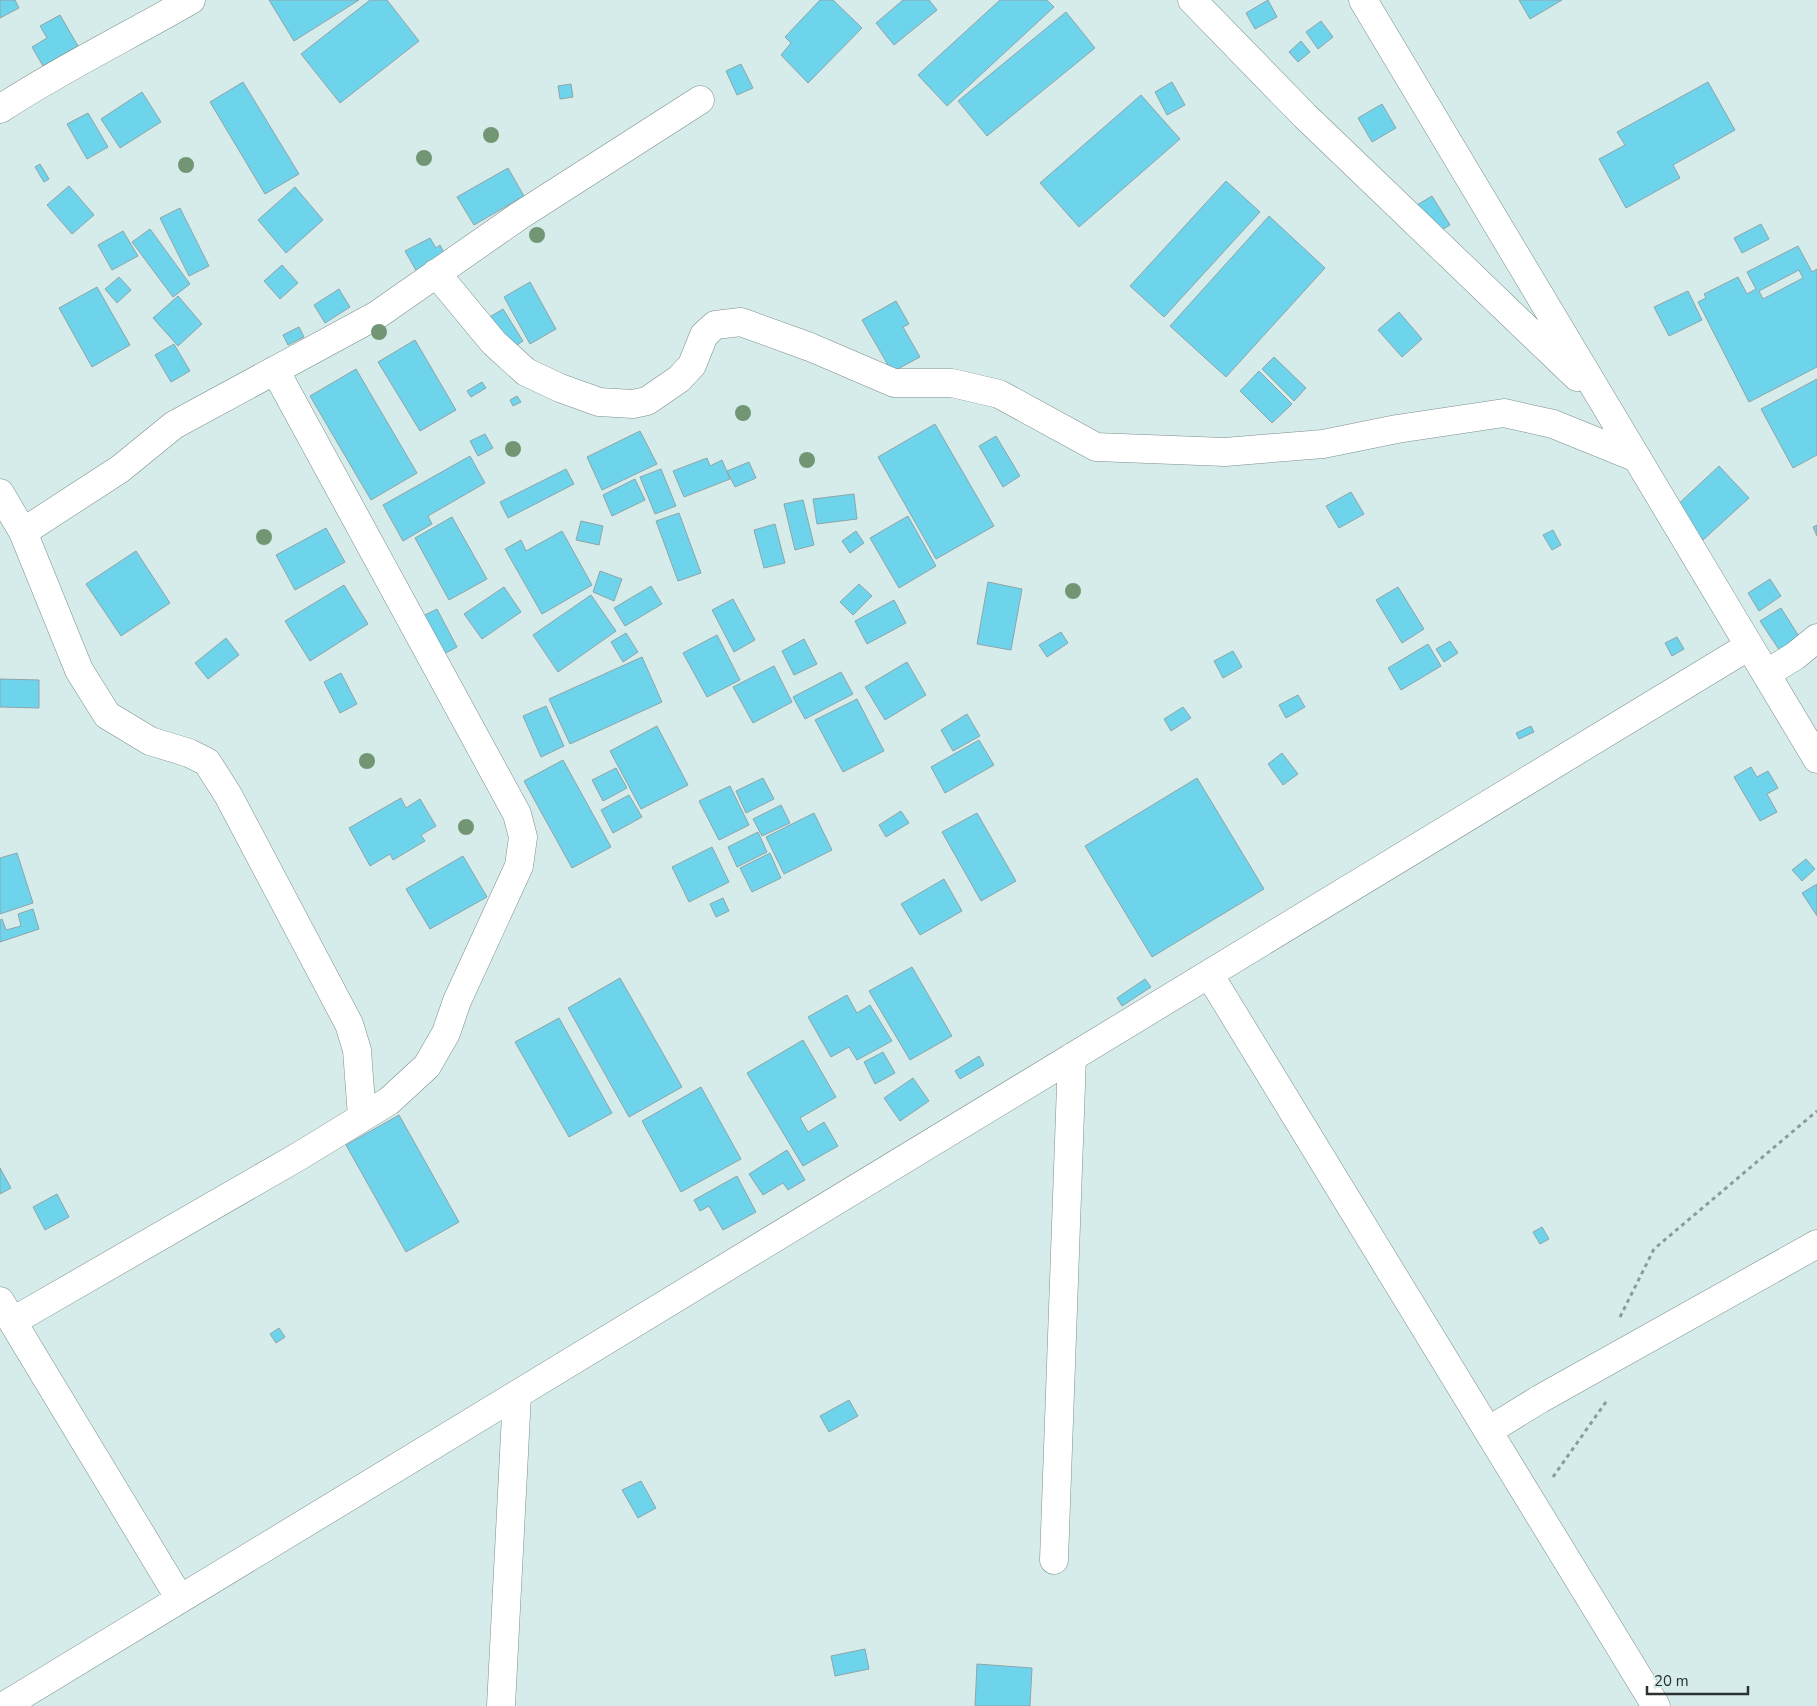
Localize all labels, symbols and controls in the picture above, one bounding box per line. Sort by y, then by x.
scale bar [1647,1664,1748,1696]
text: 20 m [1654,1671,1689,1691]

